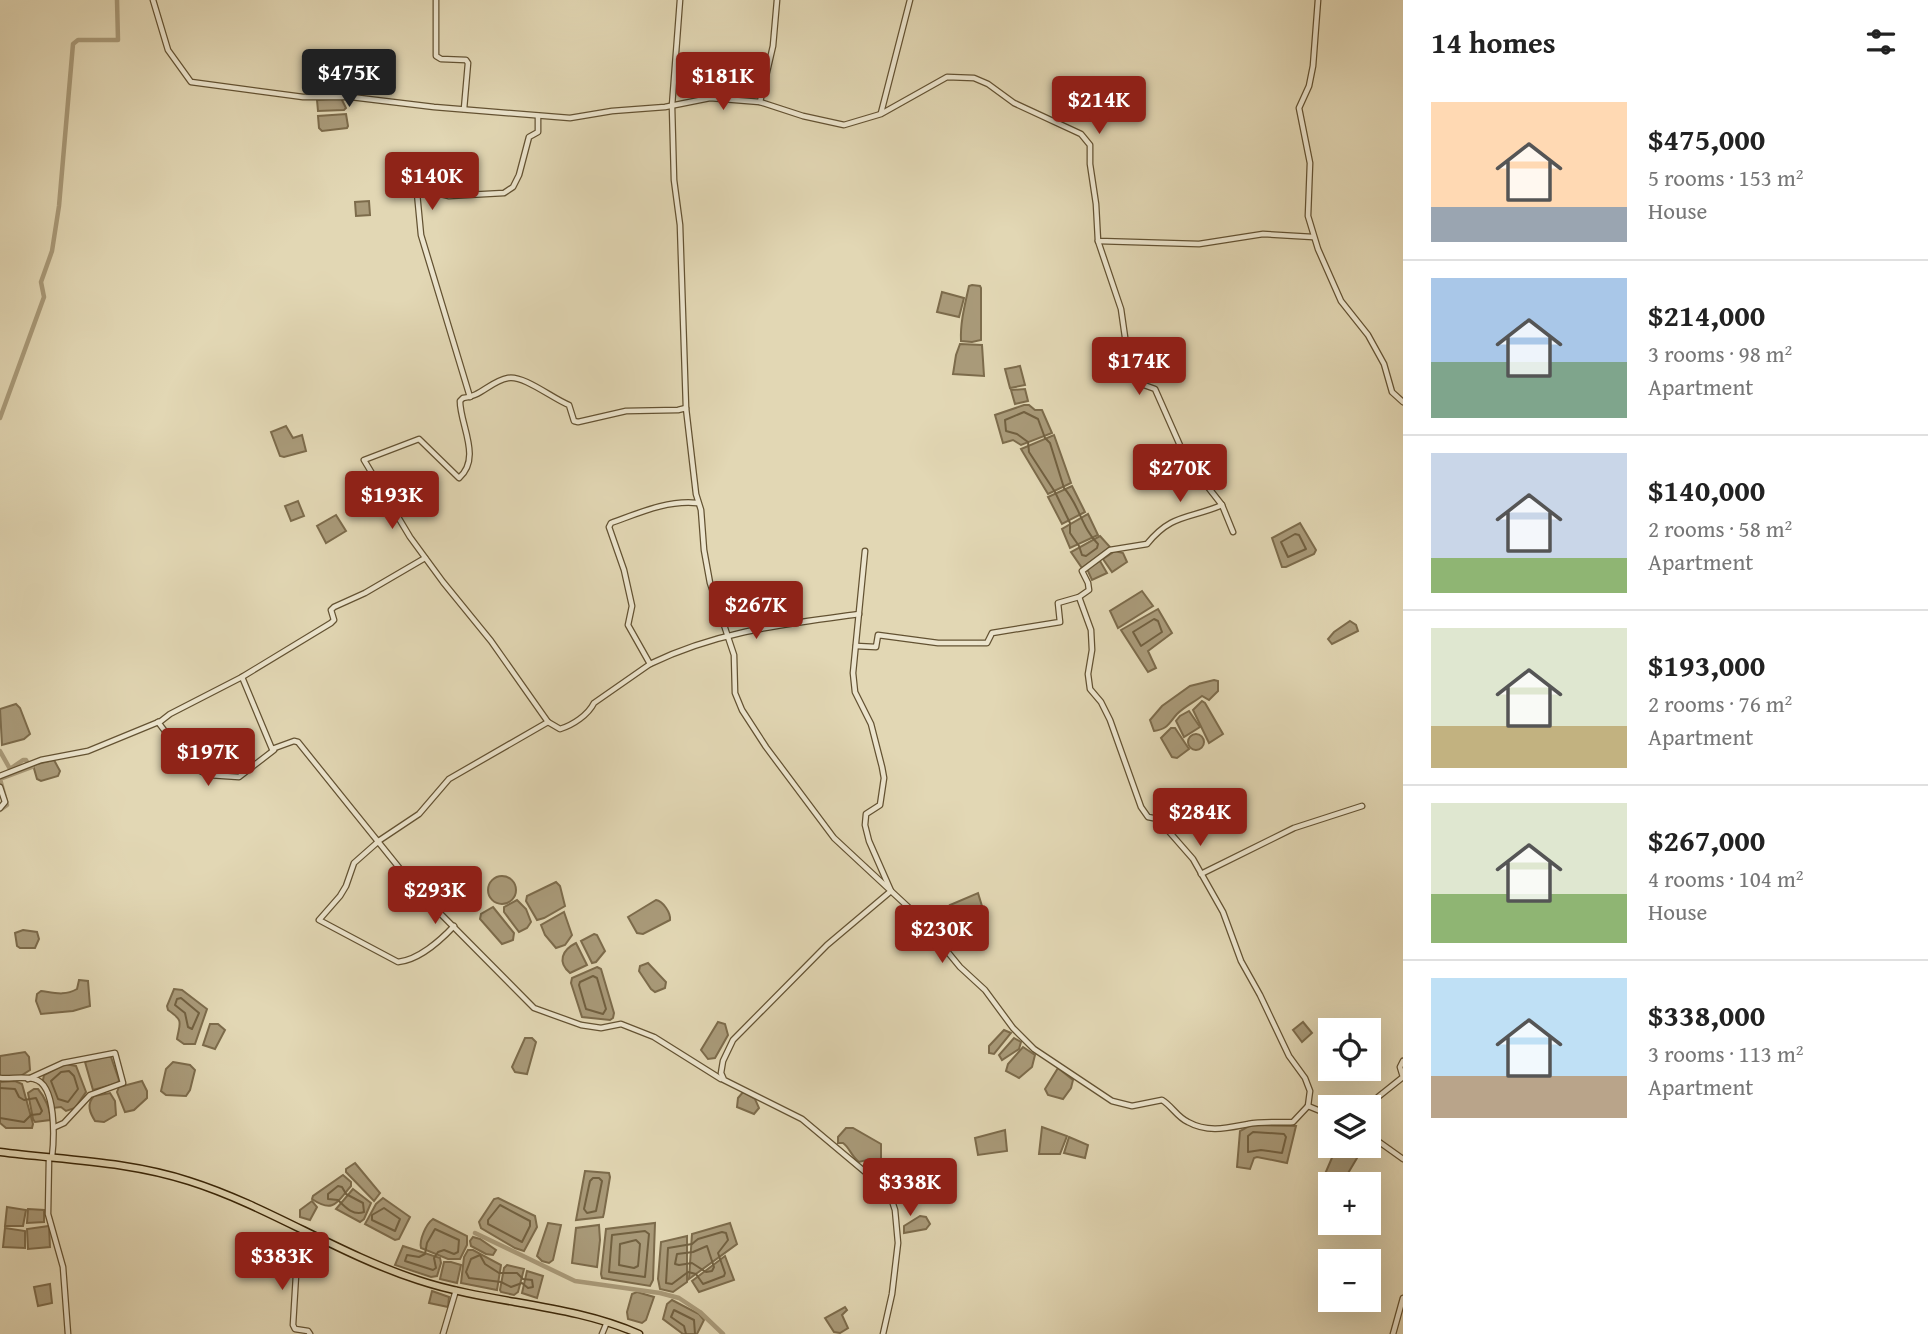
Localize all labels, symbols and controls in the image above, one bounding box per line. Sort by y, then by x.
text: 14 homes [1431,20,1556,64]
icon: filters [1862,23,1900,61]
pin: $475K [300,50,398,109]
pin: $181K [674,52,772,112]
text: $475K [318,55,380,88]
text: $181K [692,58,754,91]
pin: $214K [1050,76,1148,136]
text: $214K [1068,82,1130,115]
text: $475,000 [1648,117,1765,161]
icon: home [1487,130,1571,214]
pin: $140K [383,152,481,212]
text: $140K [401,158,463,191]
text: 5 rooms · 153 m² [1648,161,1803,194]
text: House [1648,194,1707,227]
text: $214,000 [1648,293,1765,337]
icon: home [1487,306,1571,390]
text: 3 rooms · 98 m² [1648,337,1792,370]
pin: $174K [1090,338,1188,397]
text: $174K [1108,343,1170,376]
text: Apartment [1648,370,1753,403]
pin: $270K [1131,444,1229,504]
text: $270K [1149,450,1211,483]
text: $140,000 [1648,468,1765,512]
pin: $193K [343,472,441,531]
text: $193K [361,477,423,510]
icon: home [1487,481,1571,565]
text: 2 rooms · 58 m² [1648,512,1792,545]
text: Apartment [1648,545,1753,578]
pin: $267K [707,582,805,641]
text: $267K [725,587,787,620]
text: $193,000 [1648,643,1765,687]
icon: home [1487,656,1571,740]
text: 2 rooms · 76 m² [1648,687,1792,720]
text: Apartment [1648,720,1753,753]
pin: $197K [159,728,257,788]
text: $197K [177,734,239,767]
pin: $284K [1151,788,1249,848]
text: $284K [1169,794,1231,827]
text: $267,000 [1648,818,1765,862]
icon: home [1487,831,1571,915]
text: 4 rooms · 104 m² [1648,862,1803,895]
pin: $293K [386,866,484,926]
text: $293K [404,872,466,905]
text: House [1648,895,1707,928]
pin: $230K [893,906,991,965]
text: $230K [911,911,973,944]
text: $338,000 [1648,993,1765,1037]
icon: home [1487,1006,1571,1090]
map controls [1318,1018,1381,1312]
button: locate [1318,1018,1381,1081]
text: 3 rooms · 113 m² [1648,1037,1803,1070]
text: Apartment [1648,1070,1753,1103]
button: layers [1318,1095,1381,1158]
pin: $338K [861,1158,959,1218]
text: $338K [879,1164,941,1197]
button: + [1318,1172,1381,1235]
pin: $383K [233,1232,331,1292]
text: $383K [251,1238,313,1271]
button: − [1318,1249,1381,1312]

